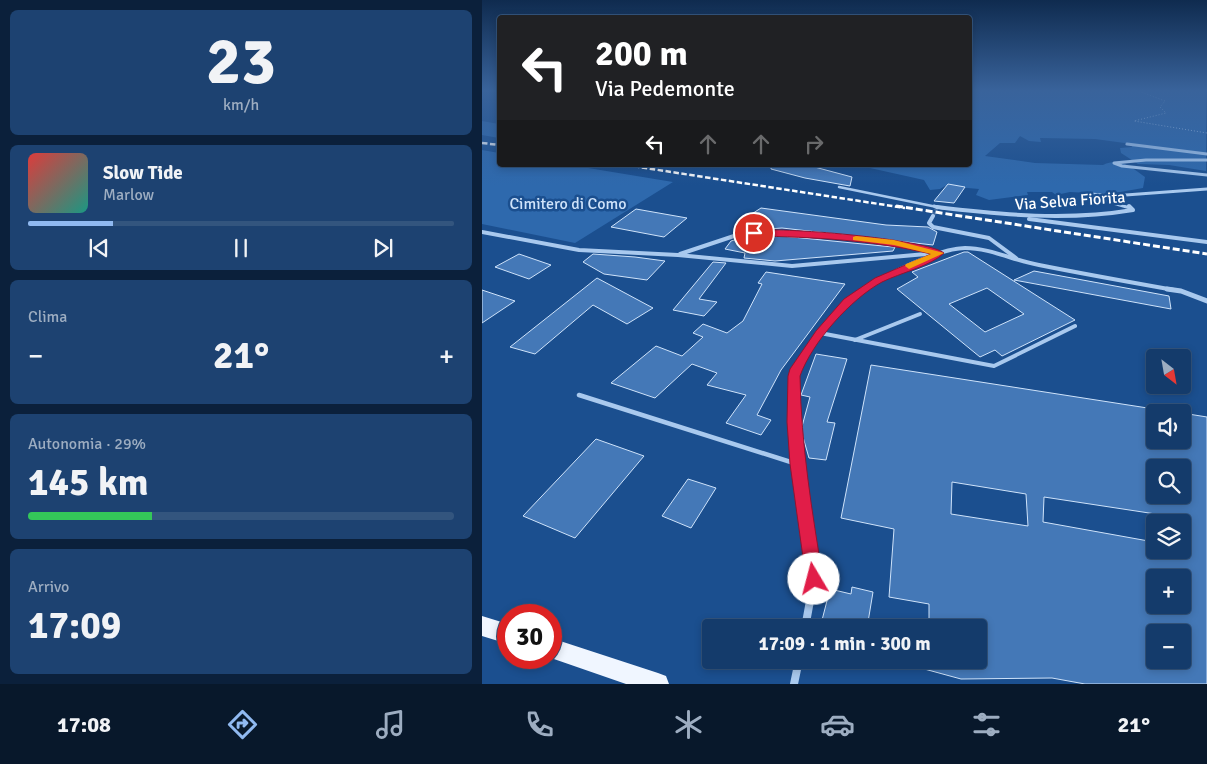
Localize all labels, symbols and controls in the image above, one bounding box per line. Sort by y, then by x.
text: 23 [206,22,276,102]
text: 200 m [595,32,688,75]
icon: left [512,35,577,100]
text: Via Pedemonte [595,75,735,102]
text: km/h [223,95,259,115]
icon: left [641,130,669,158]
icon: ahead [694,130,722,158]
icon: ahead [747,130,775,158]
icon: right [800,130,828,158]
text: Slow Tide [103,161,183,185]
text: Marlow [103,185,154,205]
street label: Via Selva Fiorita [1014,187,1126,215]
park label: Cimitero di Como [509,194,627,214]
pin [733,212,775,254]
icon: arrive [740,219,768,247]
icon: previous [85,234,113,262]
icon: pause [227,234,255,262]
icon: next [369,234,397,262]
text: Clima [28,307,67,327]
text: 21° [213,332,269,379]
text: − [28,339,43,373]
text: + [439,339,454,373]
north arrow [1146,349,1191,394]
map controls [1146,349,1191,669]
button: sound [1146,404,1191,449]
text: Autonomia · 29% [28,434,146,454]
text: 145 km [28,459,149,506]
button: search [1146,459,1191,504]
button: layers [1146,514,1191,559]
position arrow [787,552,839,604]
button: + [1146,569,1191,614]
text: Arrivo [28,577,69,597]
text: 17:09 [28,602,121,649]
speed limit sign: 30 [497,604,562,669]
button: − [1146,624,1191,669]
text: 17:09 · 1 min · 300 m [758,632,931,656]
icon: directions [225,707,260,742]
icon: music [373,707,408,742]
icon: phone [522,707,557,742]
icon: climate [671,707,706,742]
icon: car [820,707,855,742]
icon: filters [969,707,1004,742]
text: 17:08 [57,711,111,738]
text: 21° [1117,711,1150,738]

